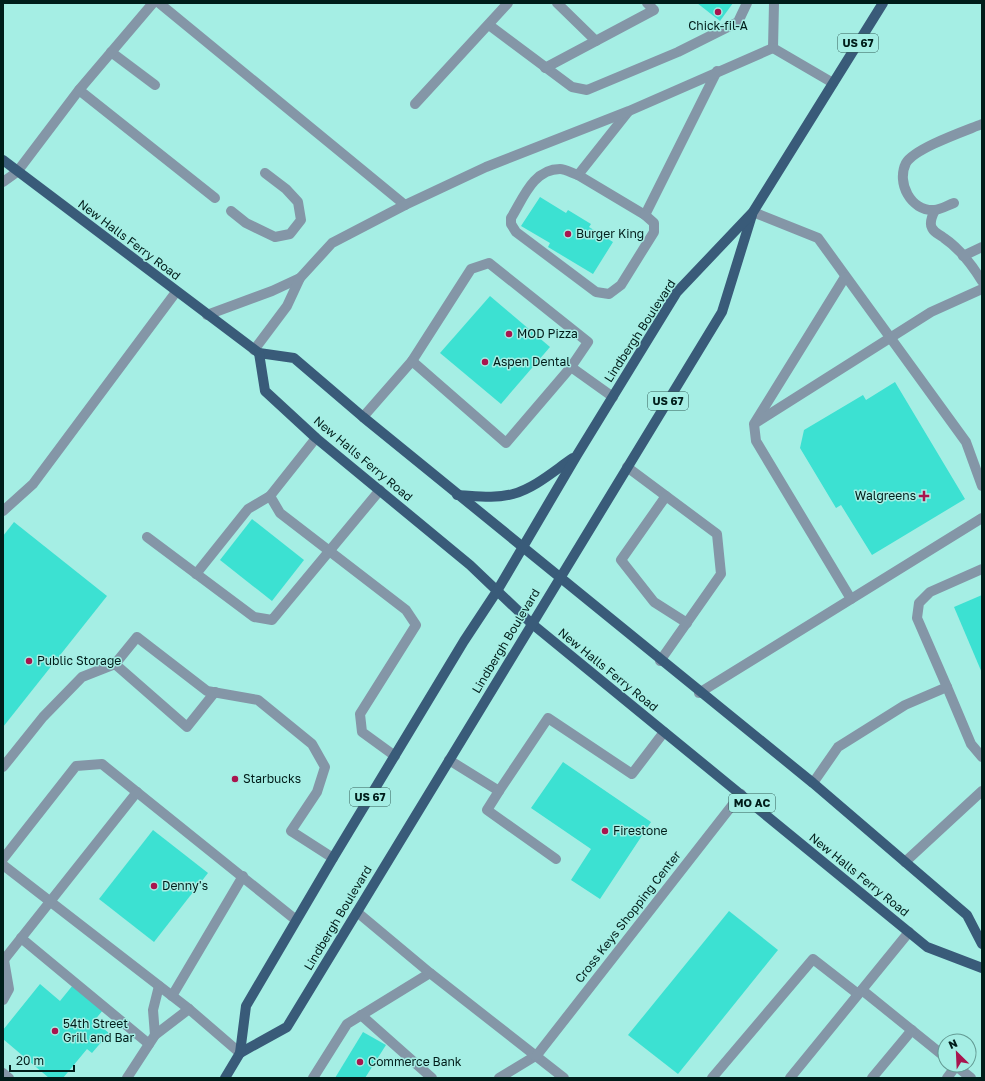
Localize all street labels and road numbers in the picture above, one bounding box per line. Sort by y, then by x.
road number: US 67 [838,34,878,52]
street label: New Halls Ferry Road [75,196,184,283]
street label: Lindbergh Boulevard [601,277,678,385]
road number: US 67 [648,392,688,410]
street label: New Halls Ferry Road [311,413,416,504]
street label: Lindbergh Boulevard [468,586,543,696]
street label: New Halls Ferry Road [555,625,661,715]
road number: US 67 [350,788,390,806]
road number: MO AC [729,794,775,812]
street label: New Halls Ferry Road [806,830,912,920]
street label: Cross Keys Shopping Center [571,847,684,986]
street label: Lindbergh Boulevard [300,863,375,973]

